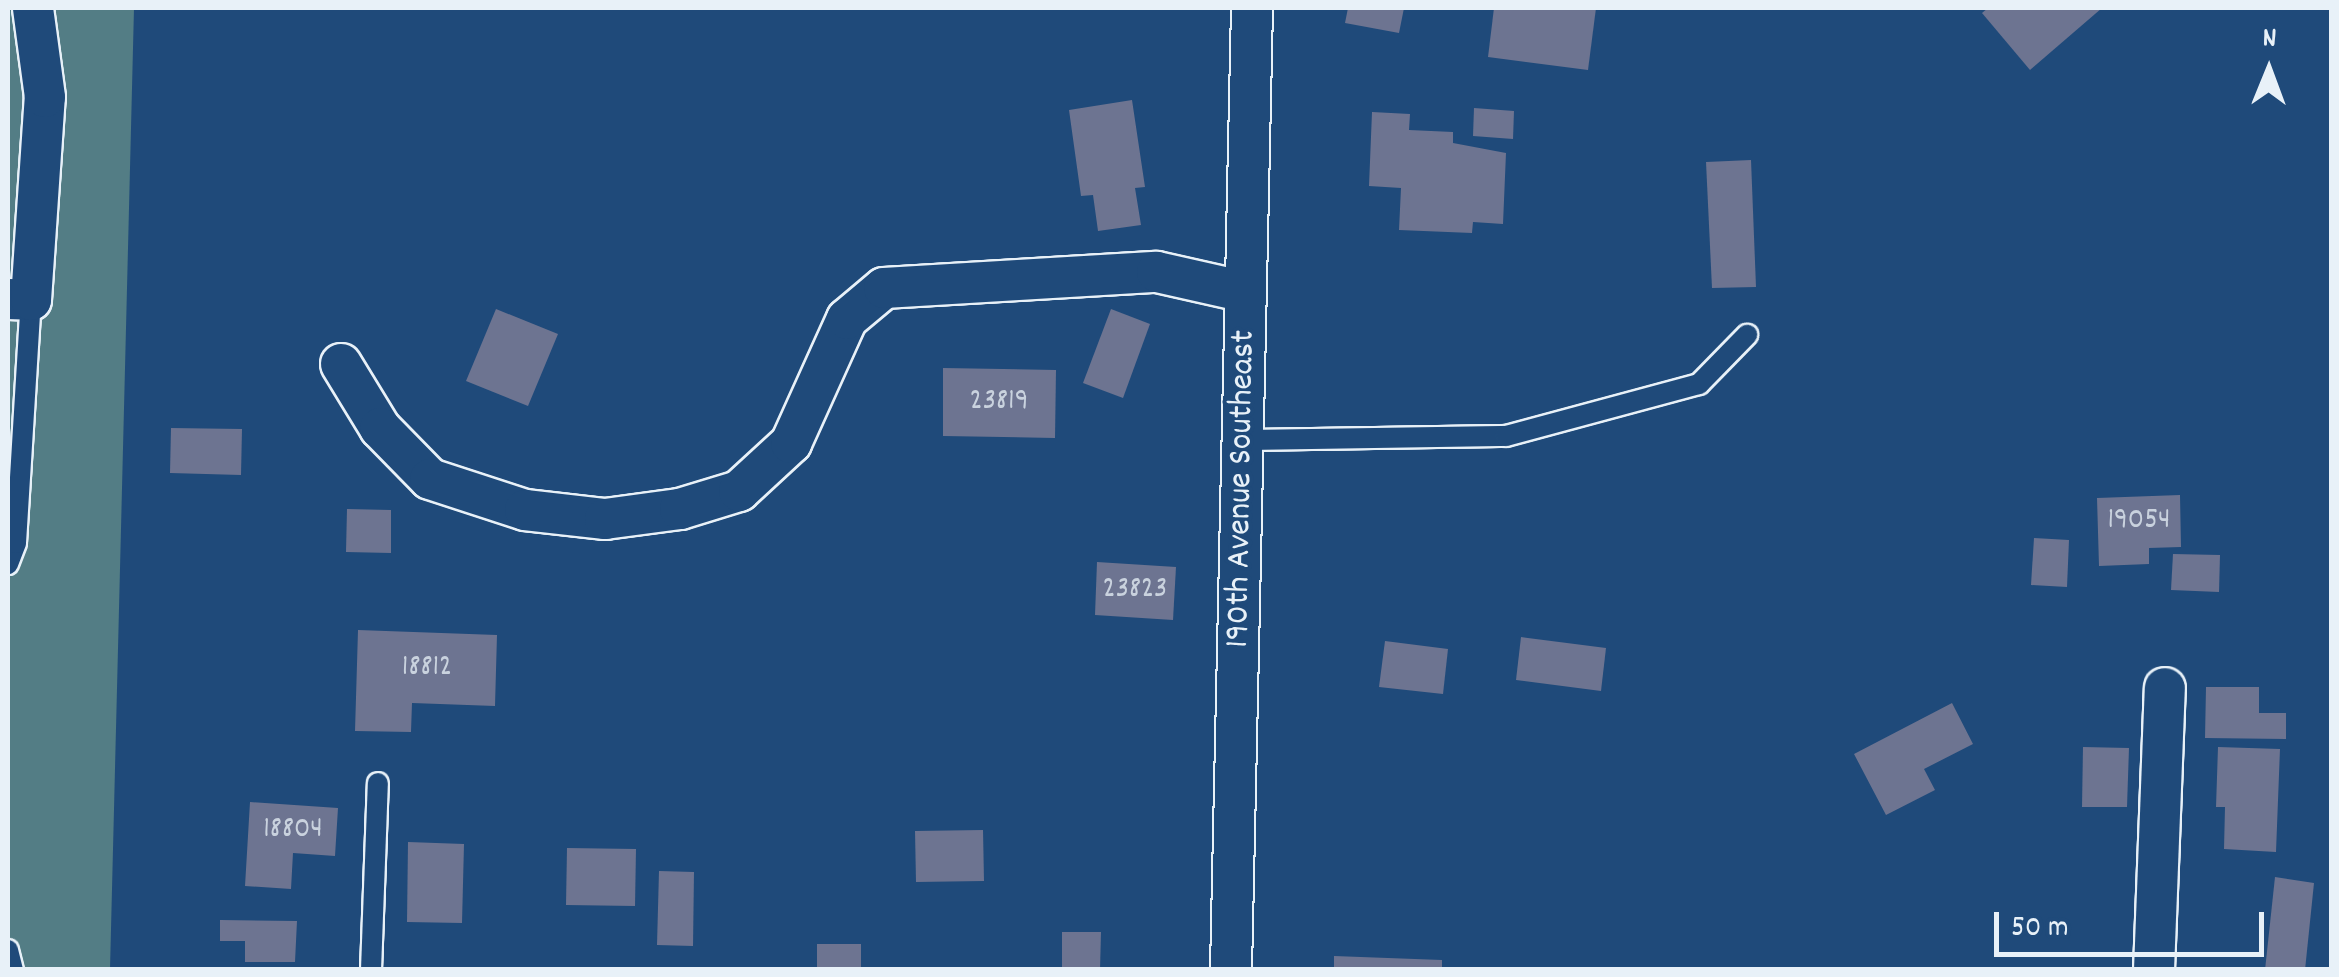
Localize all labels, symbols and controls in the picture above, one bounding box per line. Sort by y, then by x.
north arrow [2219,20,2319,120]
text: N [2262,20,2277,60]
street label: 190th Avenue Southeast [1218,330,1266,648]
house number: 23819 [970,385,1028,421]
house number: 19054 [2108,504,2170,540]
house number: 23823 [1103,573,1167,609]
house number: 18812 [402,651,452,687]
house number: 18804 [263,813,323,849]
scale bar [1999,892,2269,954]
text: 50 m [2011,908,2069,951]

